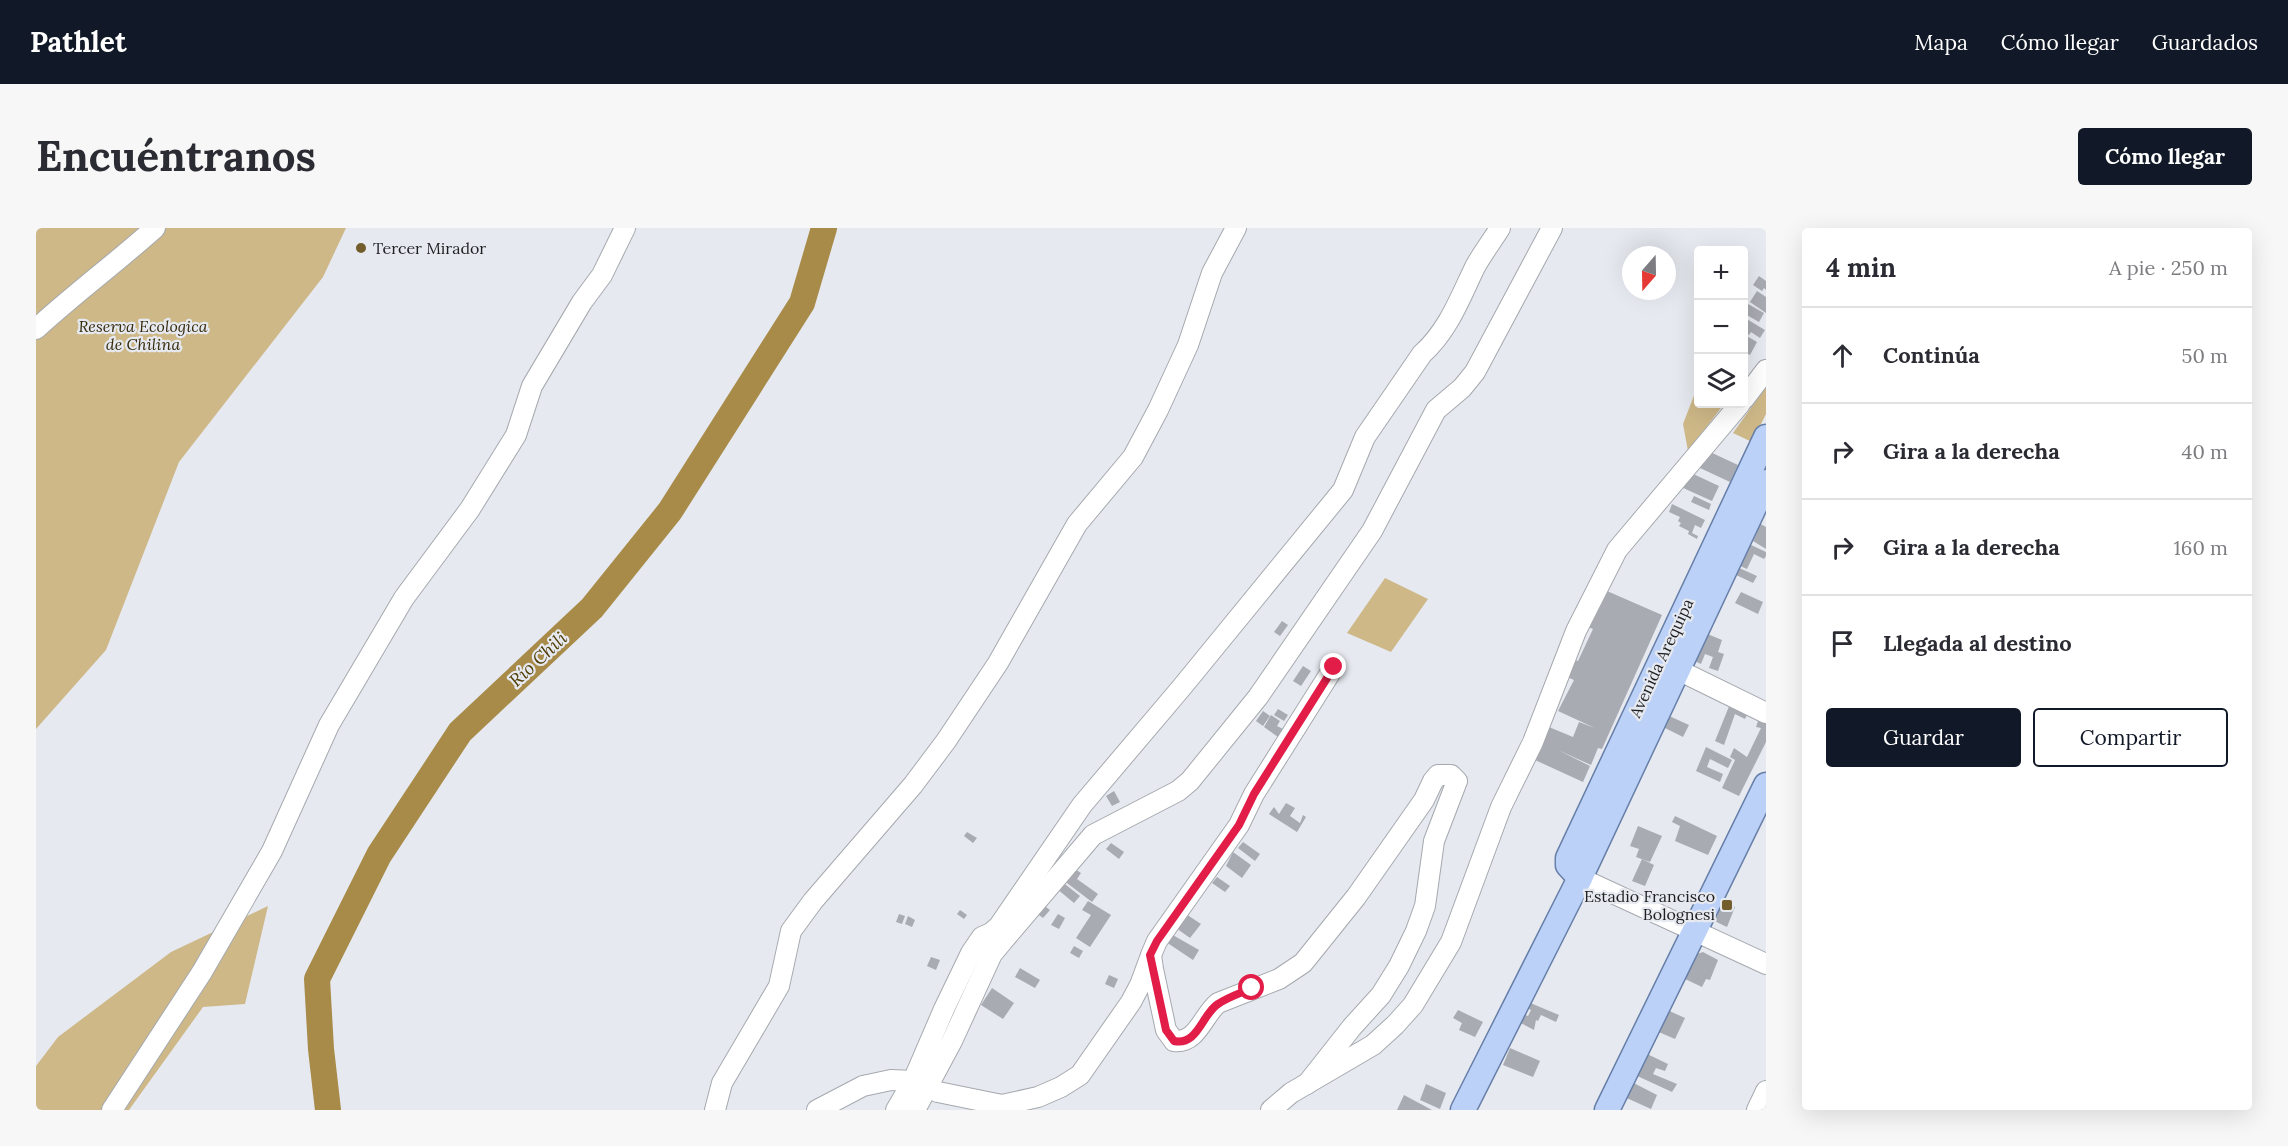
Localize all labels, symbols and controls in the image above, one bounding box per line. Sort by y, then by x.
text: Pathlet [30,24,127,60]
text: Mapa [1914,29,1968,56]
text: Cómo llegar [2001,29,2119,56]
text: Guardados [2152,29,2258,56]
button: Cómo llegar [2078,128,2252,185]
text: Encuéntranos [36,129,316,183]
place label: Tercer Mirador [373,238,486,258]
marker: Tercer Mirador [354,241,368,255]
north arrow [1622,246,1676,300]
map controls [1694,246,1748,408]
button: + [1694,246,1748,300]
text: 4 min [1826,251,1896,284]
text: A pie · 250 m [2109,255,2228,280]
button: − [1694,300,1748,354]
park label: Reserva Ecologica de Chilina [78,316,208,354]
icon: ahead [1826,339,1859,372]
text: Continúa [1883,341,1980,369]
text: 50 m [2182,343,2228,368]
button: layers [1694,354,1748,408]
icon: right [1826,435,1859,468]
text: Gira a la derecha [1883,437,2060,465]
text: 40 m [2182,439,2228,464]
icon: right [1826,531,1859,564]
text: Gira a la derecha [1883,533,2060,561]
text: 160 m [2174,535,2228,560]
street label: Avenida Arequipa [1624,595,1697,722]
water label: Río Chili [504,626,572,691]
icon: arrive [1826,627,1859,660]
text: Llegada al destino [1883,629,2072,657]
route end [1320,653,1346,679]
button: Guardar [1826,708,2021,767]
button: Compartir [2033,708,2228,767]
place label: Estadio Francisco Bolognesi [1584,886,1715,924]
marker: Estadio Francisco Bolognesi [1720,898,1734,912]
route start [1238,974,1264,1000]

